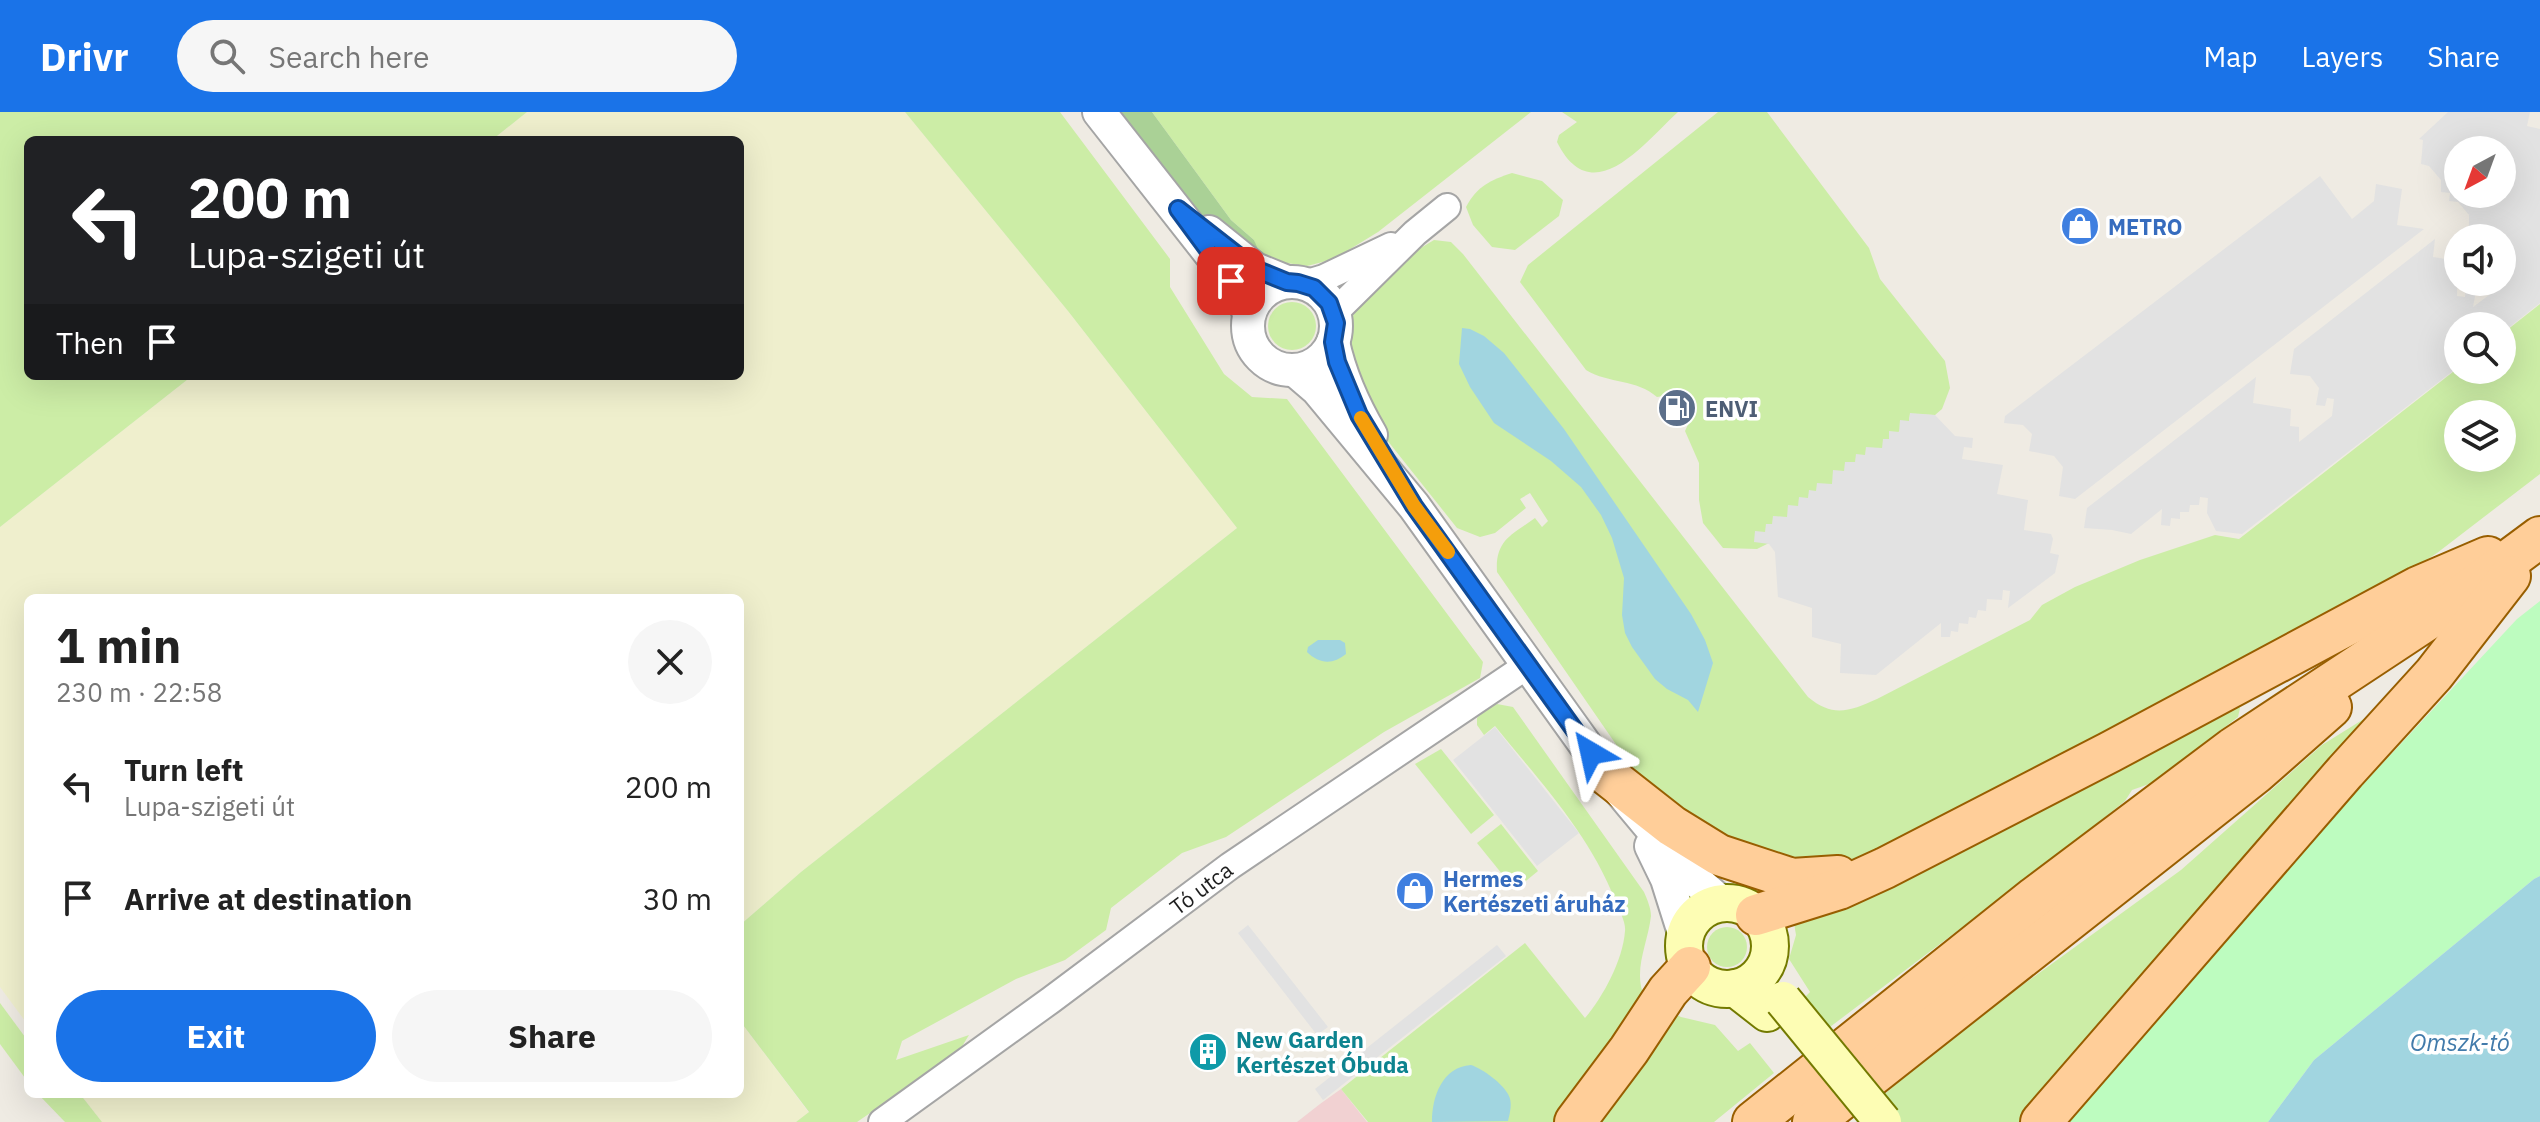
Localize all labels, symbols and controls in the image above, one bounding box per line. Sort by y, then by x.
search box [177,20,737,92]
text: Drivr [40,32,129,81]
icon: search [205,34,249,78]
text: Search here [269,37,429,76]
text: Map [2203,38,2257,75]
text: Layers [2301,38,2383,75]
text: Share [2427,38,2500,75]
north arrow [2444,136,2516,208]
map controls [2444,136,2516,472]
text: 200 m [188,161,352,233]
icon: left [56,168,160,272]
shop icon: METRO [2059,205,2101,247]
place label: METRO [2108,212,2183,241]
button: sound [2444,224,2516,296]
text: Lupa-szigeti út [188,231,425,278]
pin [1197,247,1265,315]
icon: arrive [1209,259,1253,303]
button: search [2444,312,2516,384]
icon: arrive [140,320,184,364]
text: Then [56,323,124,362]
fuel station icon: ENVI [1656,387,1698,429]
place label: ENVI [1705,394,1758,423]
button: layers [2444,400,2516,472]
text: 1 min [56,614,181,676]
button: close [628,620,712,704]
text: 230 m · 22:58 [56,675,222,709]
position arrow [1549,711,1633,795]
text: Turn left [124,750,243,789]
icon: left [56,764,100,808]
text: 200 m [625,767,712,806]
text: Lupa-szigeti út [124,789,295,823]
street label: Tó utca [1164,855,1239,921]
place label: Hermes Kertészeti áruház [1443,864,1626,918]
shop icon: Hermes Kertészeti áruház [1394,870,1436,912]
icon: arrive [56,876,100,920]
text: Arrive at destination [124,879,412,918]
text: 30 m [643,879,712,918]
button: Exit [56,990,376,1082]
button: Share [392,990,712,1082]
place label: New Garden Kertészet Óbuda [1236,1025,1409,1079]
water label: Omszk-tó [2410,1026,2510,1058]
building icon: New Garden Kertészet Óbuda [1187,1031,1229,1073]

